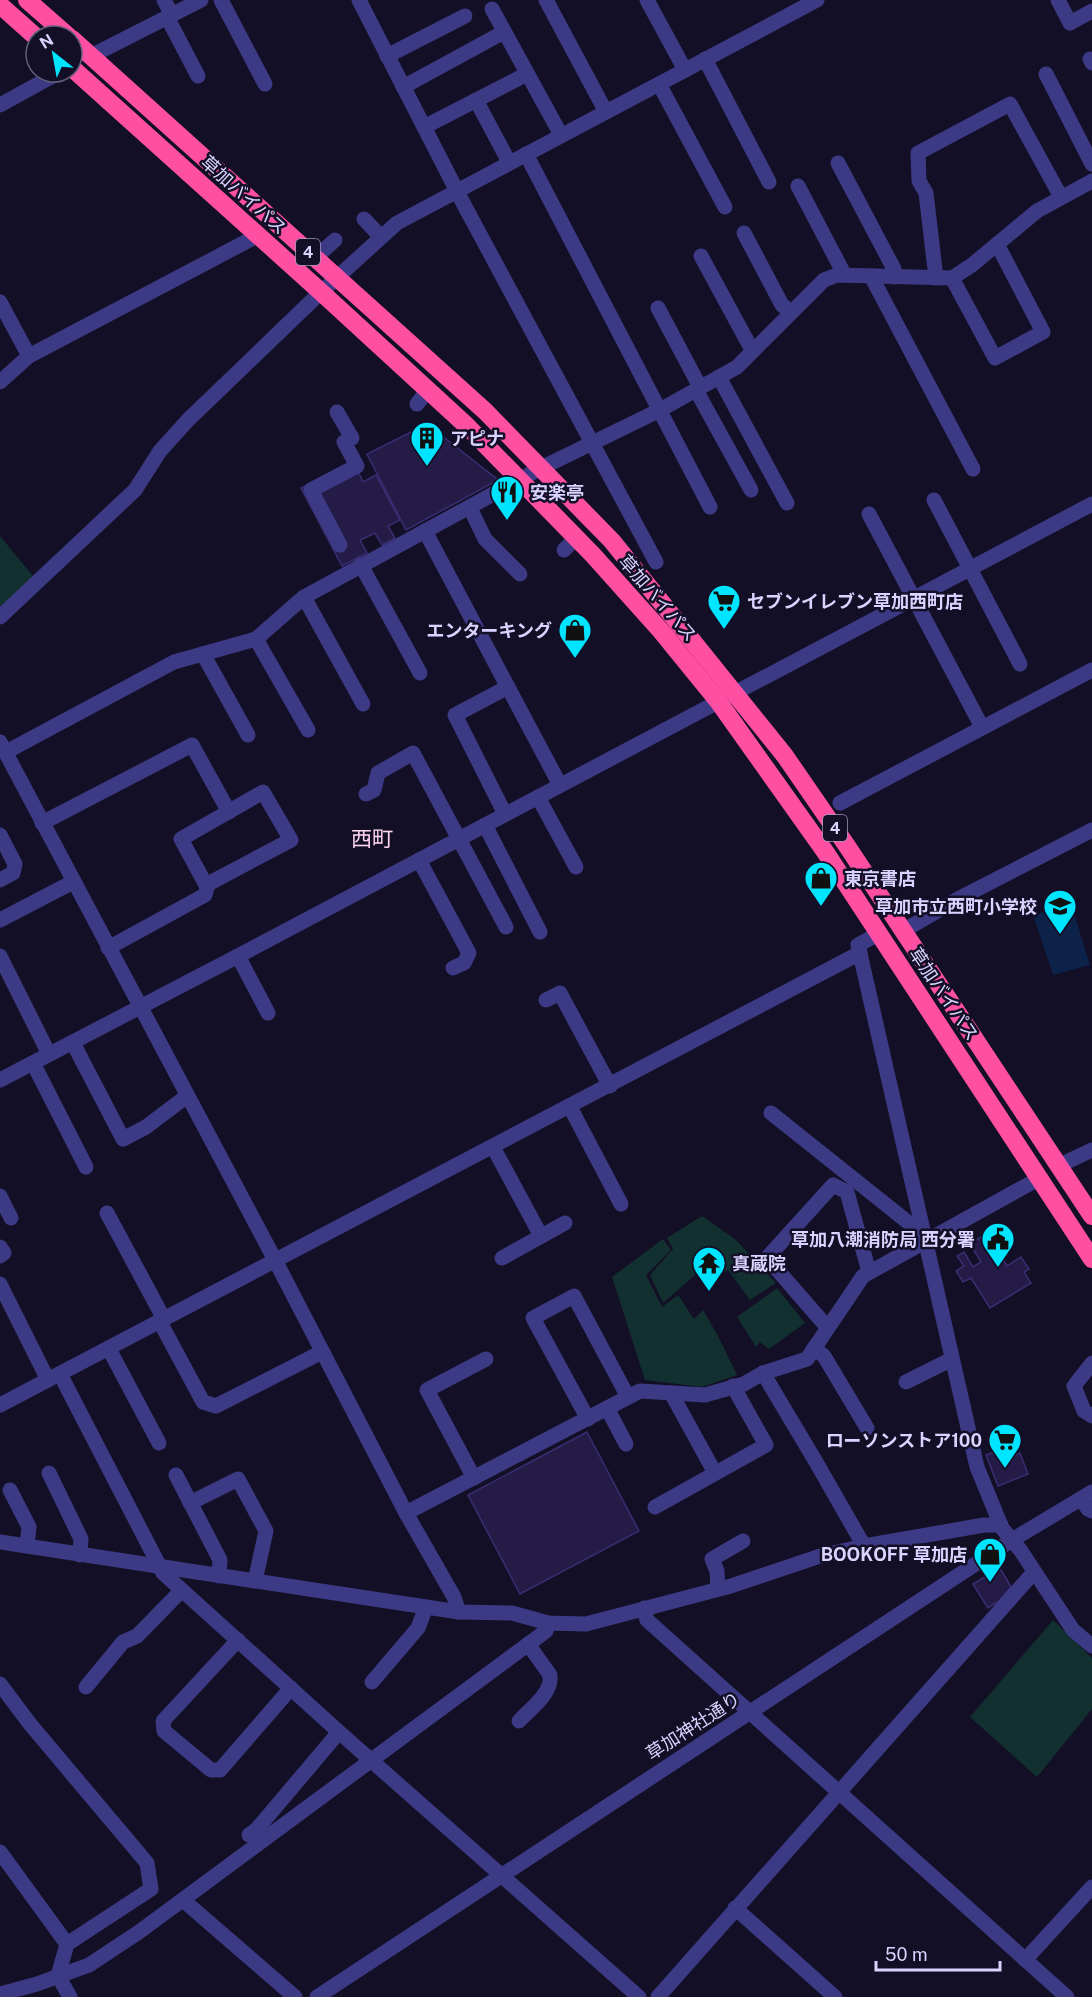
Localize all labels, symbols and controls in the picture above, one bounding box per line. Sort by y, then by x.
north arrow [24,24,84,84]
text: N [36,30,57,53]
street label: 草加バイパス [197,151,291,239]
road number: 4 [296,239,320,265]
building icon: アピナ [409,420,445,467]
place label: アピナ [450,428,504,449]
restaurant icon: 安楽亭 [489,474,525,521]
place label: 安楽亭 [530,482,584,503]
street label: 草加バイパス [615,550,701,646]
supermarket icon: セブンイレブン草加西町店 [706,583,742,630]
place label: セブンイレブン草加西町店 [747,591,963,612]
shop icon: エンターキング [557,612,593,659]
place label: エンターキング [427,620,552,641]
road number: 4 [823,815,847,841]
district label: 西町 [351,826,393,851]
shop icon: 東京書店 [803,860,839,907]
place label: 東京書店 [844,868,916,889]
school or university icon: 草加市立西町小学校 [1042,888,1078,935]
place label: 草加市立西町小学校 [875,896,1037,917]
street label: 草加バイパス [905,944,983,1044]
public building icon: 草加八潮消防局 西分署 [980,1221,1016,1268]
place label: 草加八潮消防局 西分署 [791,1229,975,1250]
temple icon: 真蔵院 [691,1245,727,1292]
place label: 真蔵院 [732,1253,786,1274]
supermarket icon: ローソンストア100 [987,1422,1023,1469]
place label: ローソンストア100 [826,1430,982,1451]
shop icon: BOOKOFF 草加店 [972,1536,1008,1583]
place label: BOOKOFF 草加店 [821,1544,967,1565]
street label: 草加神社通り [642,1688,744,1764]
scale bar [876,1934,1000,1972]
text: 50 m [885,1944,928,1965]

